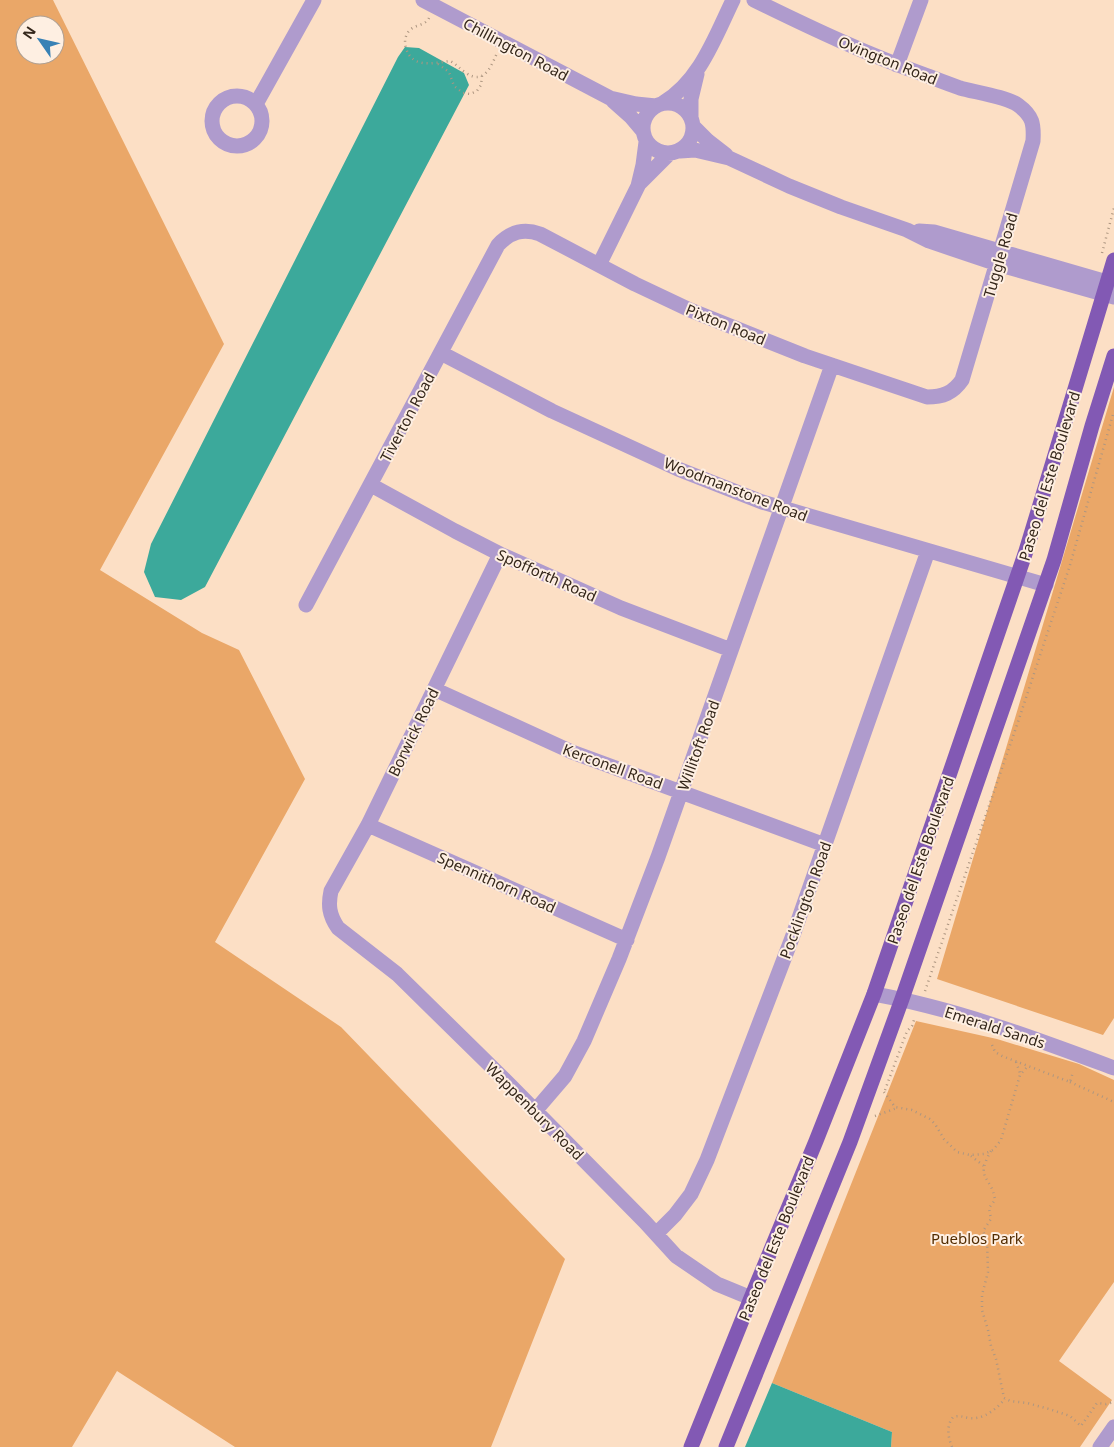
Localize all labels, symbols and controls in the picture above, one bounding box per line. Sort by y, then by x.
street label: Chillington Road [460,13,572,85]
north arrow [15,15,65,65]
text: N [18,22,40,42]
street label: Ovington Road [835,31,941,89]
street label: Tuggle Road [978,210,1022,300]
street label: Pixton Road [683,299,769,349]
street label: Tiverton Road [375,369,439,465]
street label: Paseo del Este Boulevard [1014,389,1084,563]
street label: Woodmanstone Road [661,452,811,526]
street label: Spofforth Road [494,544,600,606]
street label: Borwick Road [383,685,443,779]
street label: Willitoft Road [672,697,724,793]
street label: Kerconell Road [560,739,666,793]
street label: Paseo del Este Boulevard [882,773,958,947]
street label: Pocklington Road [775,839,835,961]
street label: Spennithorn Road [435,847,559,917]
street label: Emerald Sands [942,1001,1048,1053]
street label: Wappenbury Road [482,1058,588,1164]
street label: Paseo del Este Boulevard [734,1153,818,1323]
park label: Pueblos Park [931,1228,1023,1248]

